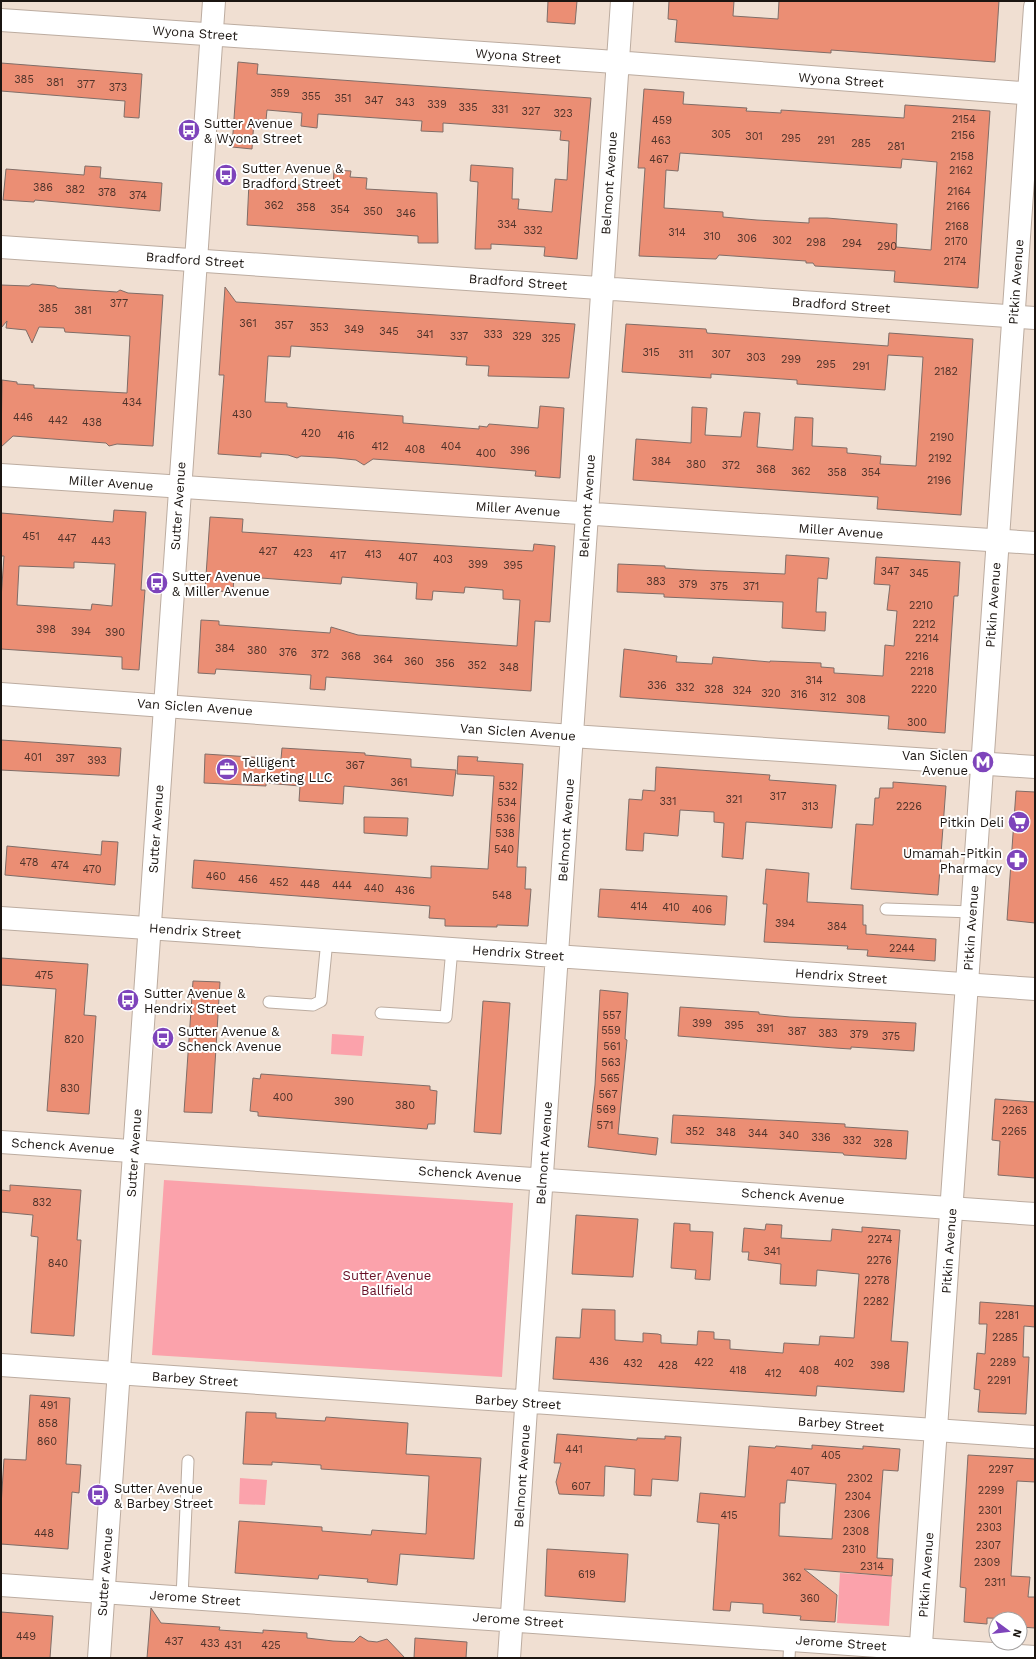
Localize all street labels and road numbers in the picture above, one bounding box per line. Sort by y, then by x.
street label: Wyona Street [152,23,239,44]
street label: Wyona Street [475,46,562,67]
street label: Wyona Street [798,70,885,91]
street label: Belmont Avenue [598,131,620,235]
street label: Pitkin Avenue [1006,239,1026,325]
street label: Bradford Street [145,249,245,271]
street label: Bradford Street [468,271,568,293]
street label: Bradford Street [791,294,891,316]
street label: Belmont Avenue [576,454,598,558]
street label: Sutter Avenue [167,461,189,551]
street label: Miller Avenue [68,473,154,493]
street label: Miller Avenue [475,499,561,519]
street label: Miller Avenue [798,521,884,541]
street label: Pitkin Avenue [983,562,1003,648]
street label: Van Siclen Avenue [137,695,253,719]
street label: Van Siclen Avenue [460,720,576,744]
street label: Belmont Avenue [555,778,577,882]
street label: Sutter Avenue [145,784,167,874]
street label: Pitkin Avenue [961,885,981,971]
street label: Hendrix Street [149,920,242,942]
street label: Hendrix Street [472,942,565,964]
street label: Hendrix Street [795,965,888,987]
street label: Belmont Avenue [533,1101,555,1205]
street label: Sutter Avenue [123,1108,145,1198]
street label: Schenck Avenue [11,1135,115,1157]
street label: Schenck Avenue [418,1163,522,1185]
street label: Schenck Avenue [741,1185,845,1207]
street label: Pitkin Avenue [939,1208,959,1294]
street label: Barbey Street [151,1369,239,1390]
street label: Barbey Street [474,1392,562,1413]
street label: Barbey Street [797,1414,885,1435]
street label: Belmont Avenue [511,1424,533,1528]
street label: Sutter Avenue [94,1527,116,1617]
street label: Pitkin Avenue [916,1532,936,1618]
street label: Jerome Street [149,1587,242,1609]
street label: Jerome Street [472,1609,565,1631]
street label: Jerome Street [795,1632,888,1654]

